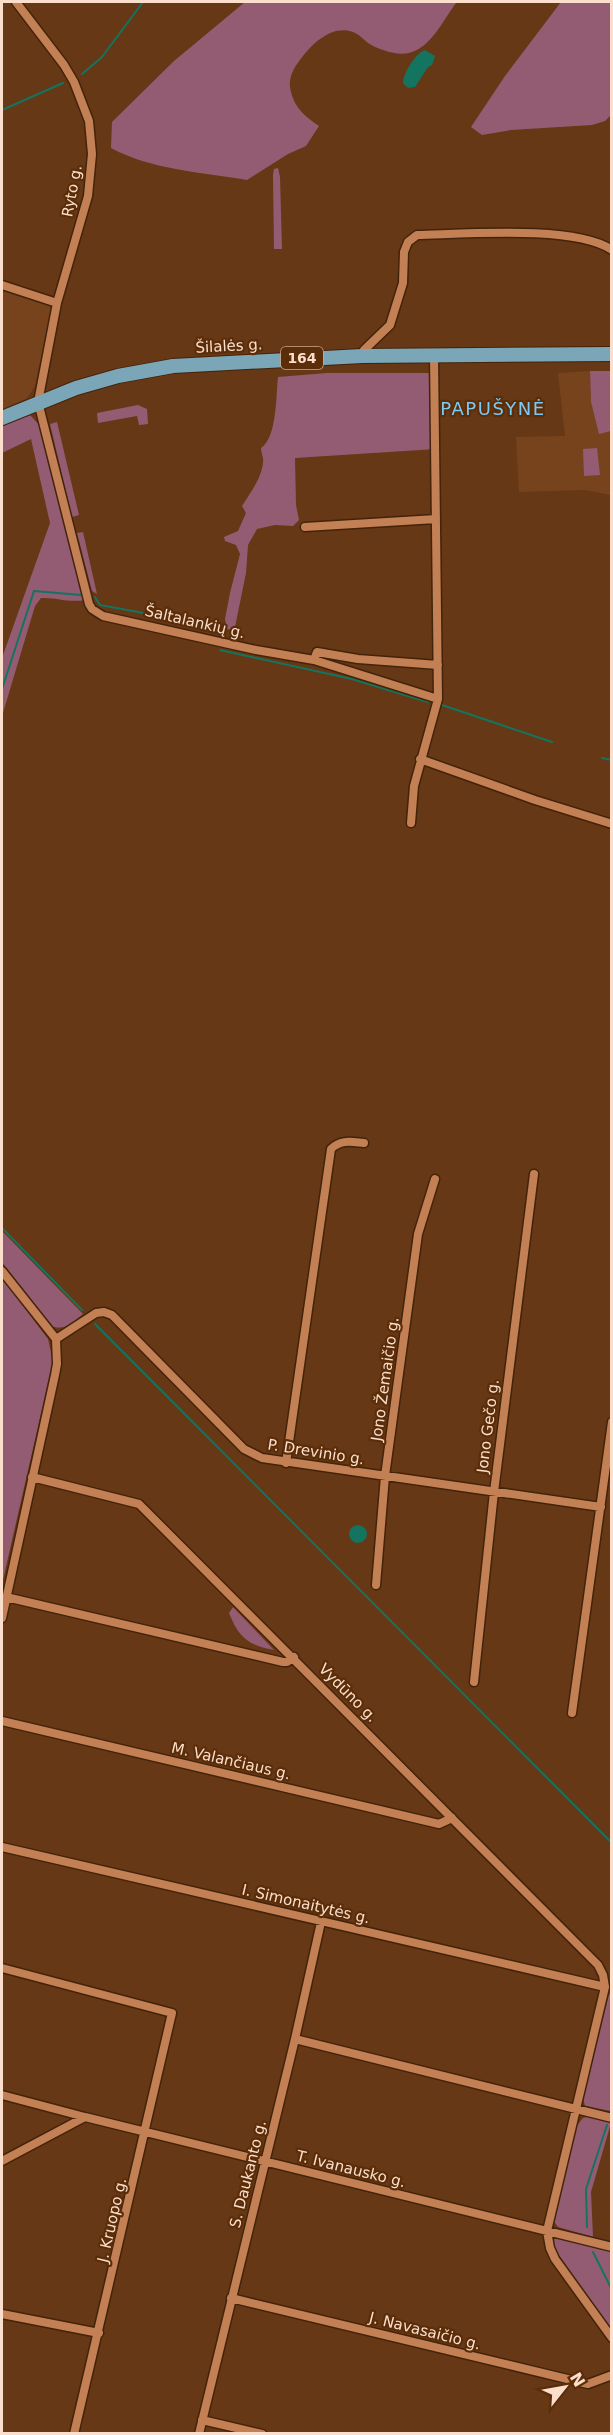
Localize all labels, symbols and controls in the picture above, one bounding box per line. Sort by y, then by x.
street label: Ryto g. [58,163,86,219]
street label: Šilalės g. [195,334,263,357]
road number: 164 [281,347,323,369]
district label: PAPUŠYNĖ [440,398,546,419]
street label: Šaltalankių g. [143,601,247,642]
street label: Jono Žemaičio g. [366,1316,403,1443]
street label: Jono Gečo g. [473,1378,503,1475]
street label: P. Drevinio g. [266,1435,366,1469]
street label: Vydūno g. [315,1660,381,1726]
street label: M. Valančiaus g. [170,1739,292,1783]
street label: I. Simonaitytės g. [240,1880,372,1928]
street label: S. Daukanto g. [226,2118,270,2230]
street label: T. Ivanausko g. [294,2146,407,2191]
street label: J. Kruopo g. [93,2176,130,2265]
street label: J. Navasaičio g. [366,2308,483,2354]
north arrow [535,2357,595,2417]
text: N [566,2369,589,2390]

